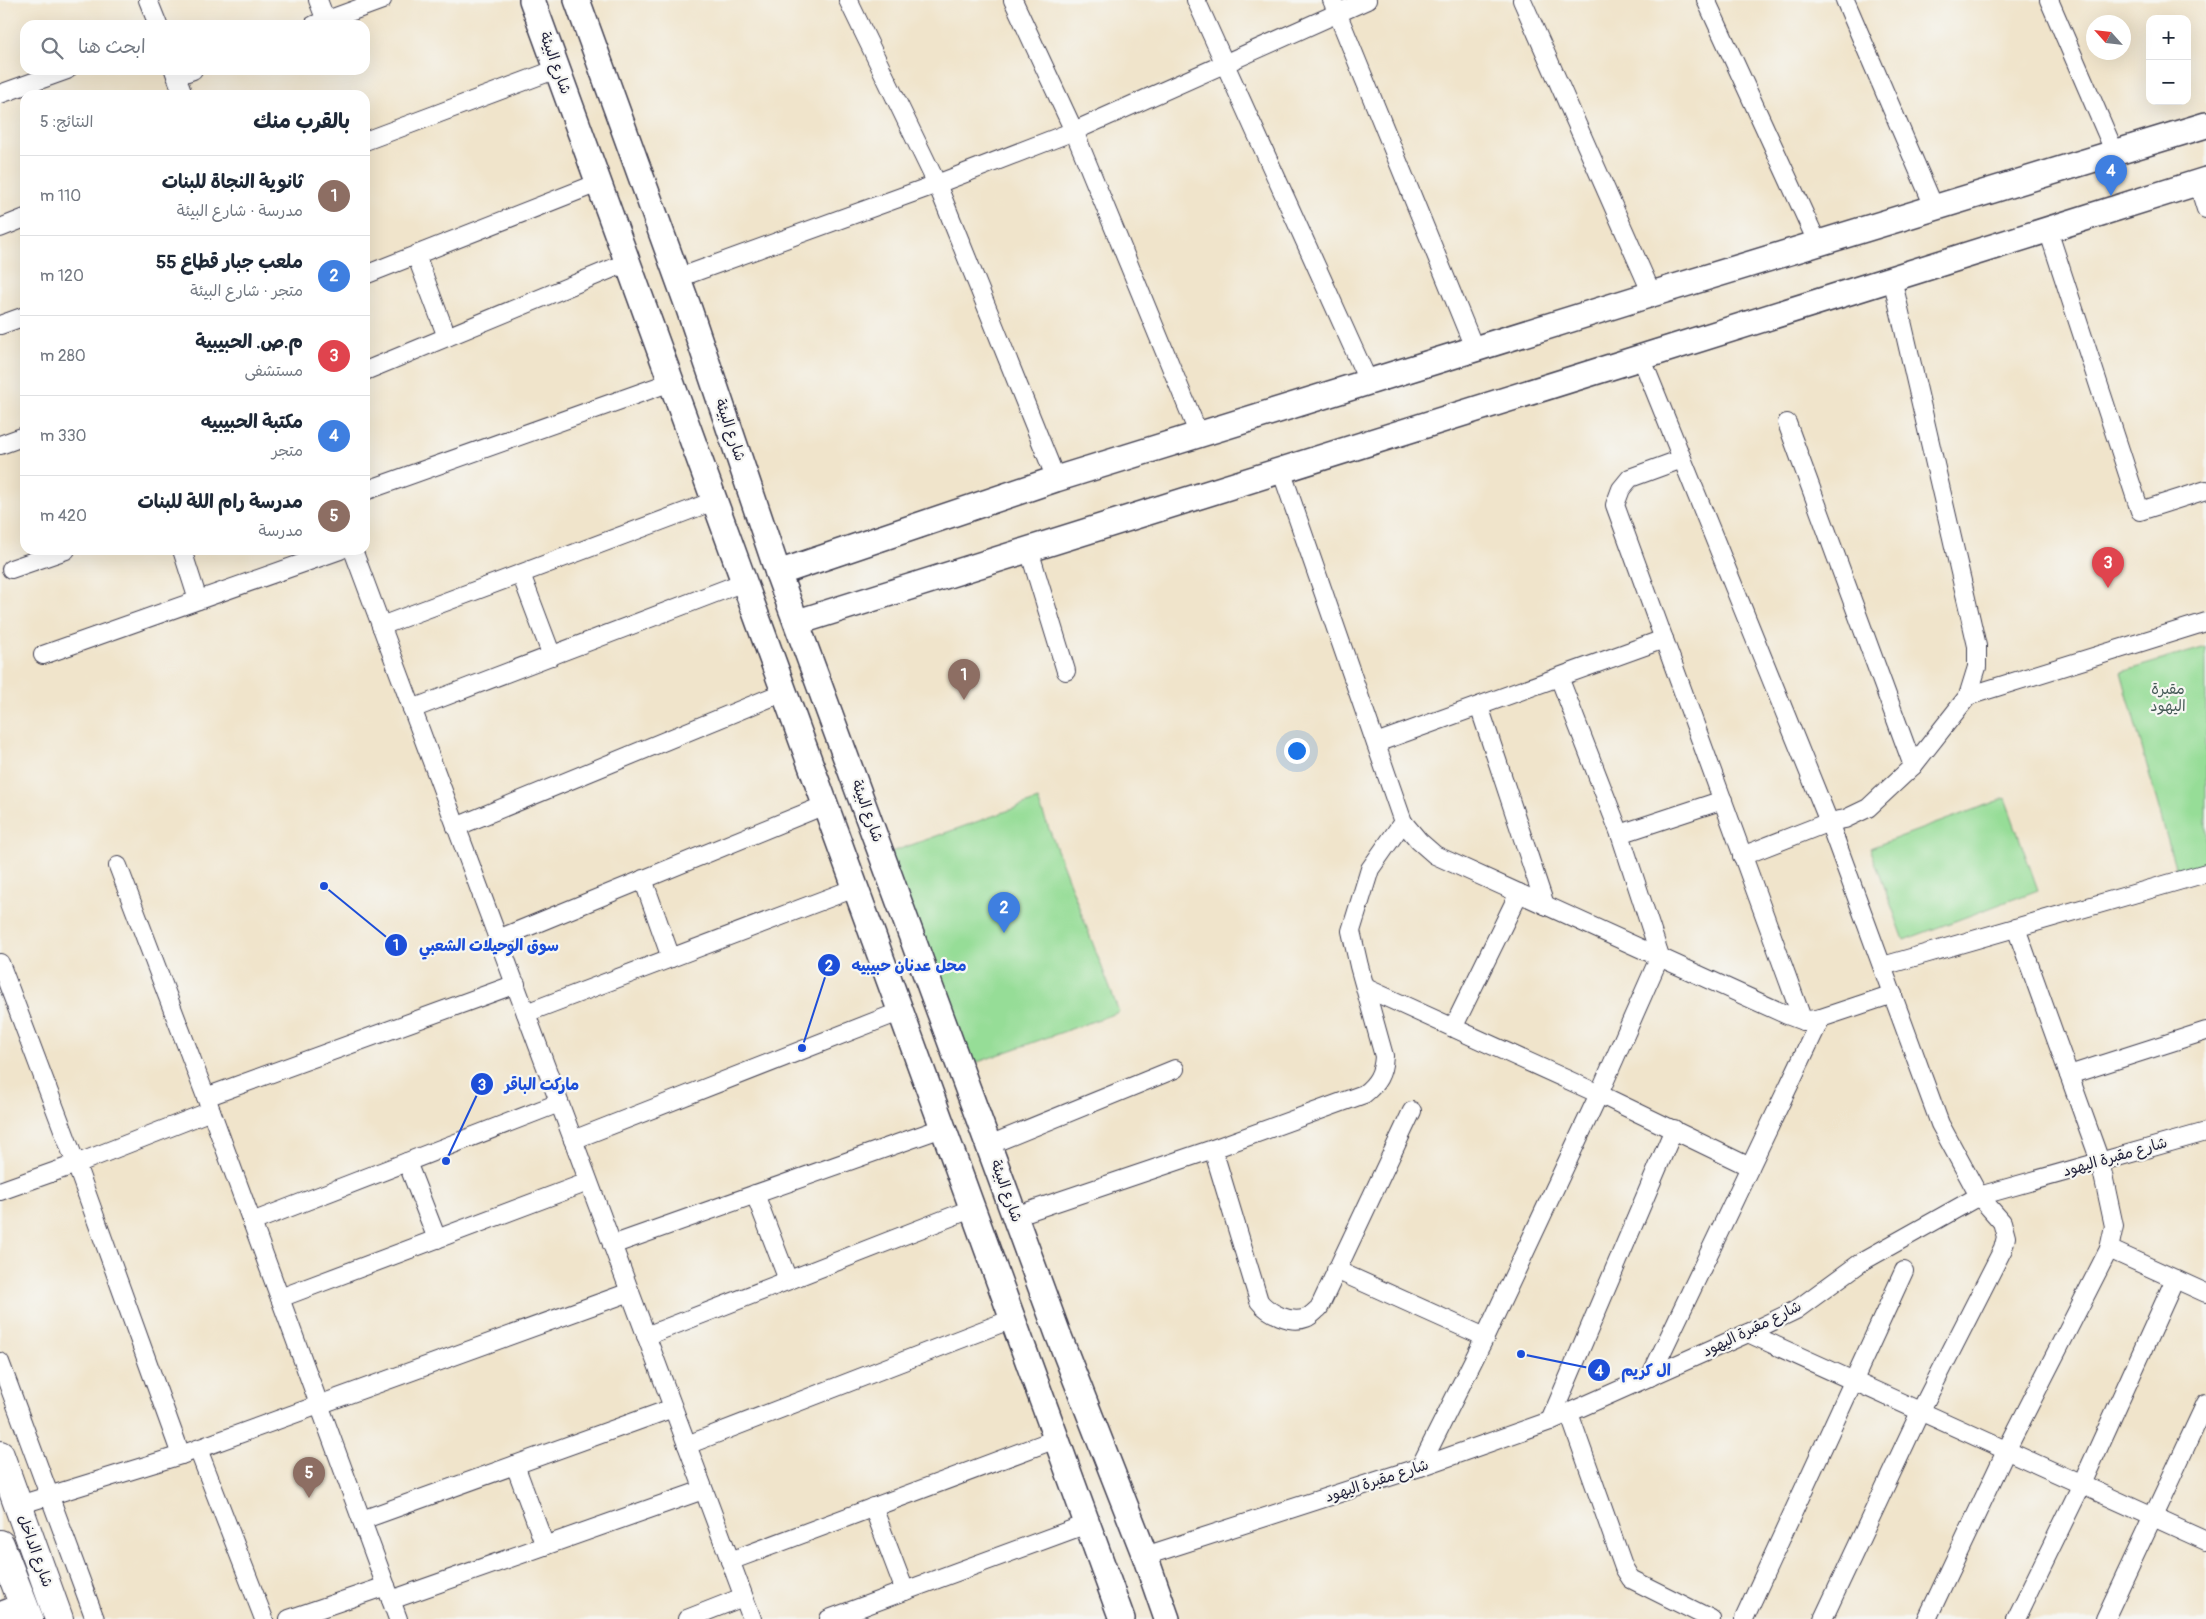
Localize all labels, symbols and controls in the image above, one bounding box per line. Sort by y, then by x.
north arrow [2086,15,2131,60]
map controls [2146,15,2191,105]
button: + [2146,15,2191,60]
search box [20,20,370,75]
street label: شارع البيئة [535,29,575,97]
icon: search [38,34,66,62]
text: ابحث هنا [78,35,146,59]
button: − [2146,60,2191,105]
text: بالقرب منك [253,108,350,135]
text: النتائج: 5 [40,112,93,132]
pin: 4 [2095,155,2127,196]
text: ثانوية النجاة للبنات [162,170,303,194]
text: 110 m [40,186,81,206]
text: 1 [331,186,337,206]
text: مدرسة · شارع البيئة [177,201,303,221]
text: ملعب جبار قطاع 55 [156,250,303,274]
text: 120 m [40,266,84,286]
text: 2 [330,266,338,286]
text: متجر · شارع البيئة [190,281,303,301]
text: م.ص. الحبيبية [195,330,303,354]
text: 280 m [40,346,86,366]
text: 3 [330,346,338,366]
text: مستشفى [244,361,303,381]
street label: شارع البيئة [710,396,750,464]
text: مكتبة الحبيبيه [201,410,303,434]
text: 330 m [40,426,87,446]
text: 4 [329,426,339,446]
text: متجر [272,441,303,461]
text: مدرسة رام اللة للبنات [137,490,303,514]
text: 420 m [40,506,87,526]
text: 5 [330,506,338,526]
text: مدرسة [258,521,303,541]
pin: 3 [2092,547,2124,588]
pin: 1 [948,659,980,700]
park label: مقبرة اليهود [2150,680,2186,716]
your location [1284,738,1310,764]
street label: شارع البيئة [847,777,887,845]
pin: 2 [988,892,1020,933]
callout: سوق الوحيلات الشعبي [384,930,568,961]
text: 1 [393,936,399,955]
text: سوق الوحيلات الشعبي [419,936,559,960]
callout: محل عدنان حبيبيه [817,950,977,981]
text: محل عدنان حبيبيه [851,956,967,976]
text: 2 [825,957,833,976]
callout: ماركت الباقر [469,1069,589,1100]
text: ماركت الباقر [503,1075,579,1095]
text: 3 [478,1076,486,1095]
street label: شارع مقبرة اليهود [2061,1133,2169,1181]
street label: شارع البيئة [986,1157,1026,1225]
street label: شارع مقبرة اليهود [1699,1297,1805,1361]
callout: ال كريم [1586,1355,1681,1386]
text: ال كريم [1621,1361,1671,1383]
text: 4 [1595,1362,1604,1381]
street label: شارع مقبرة اليهود [1323,1455,1431,1507]
pin: 5 [293,1457,325,1498]
street label: شارع الداخل [13,1512,57,1590]

